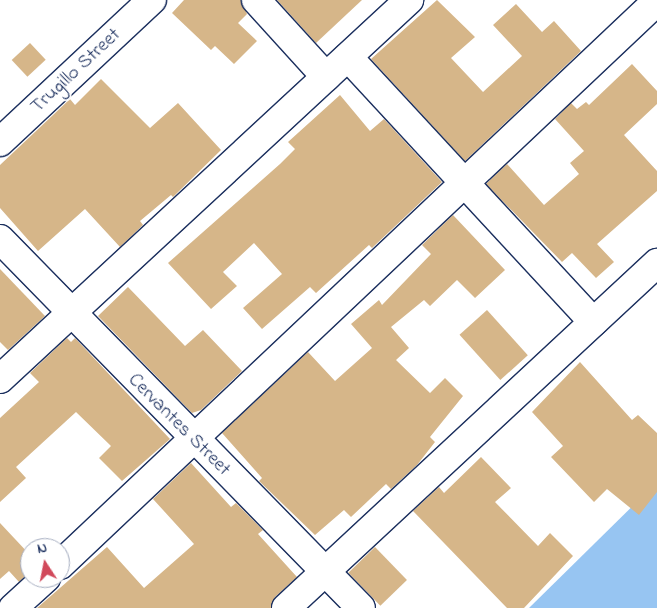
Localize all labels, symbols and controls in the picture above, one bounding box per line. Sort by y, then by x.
street label: Trugillo Street [26,23,126,119]
street label: Cervantes Street [123,369,235,481]
north arrow [20,538,70,588]
text: N [36,538,49,560]

